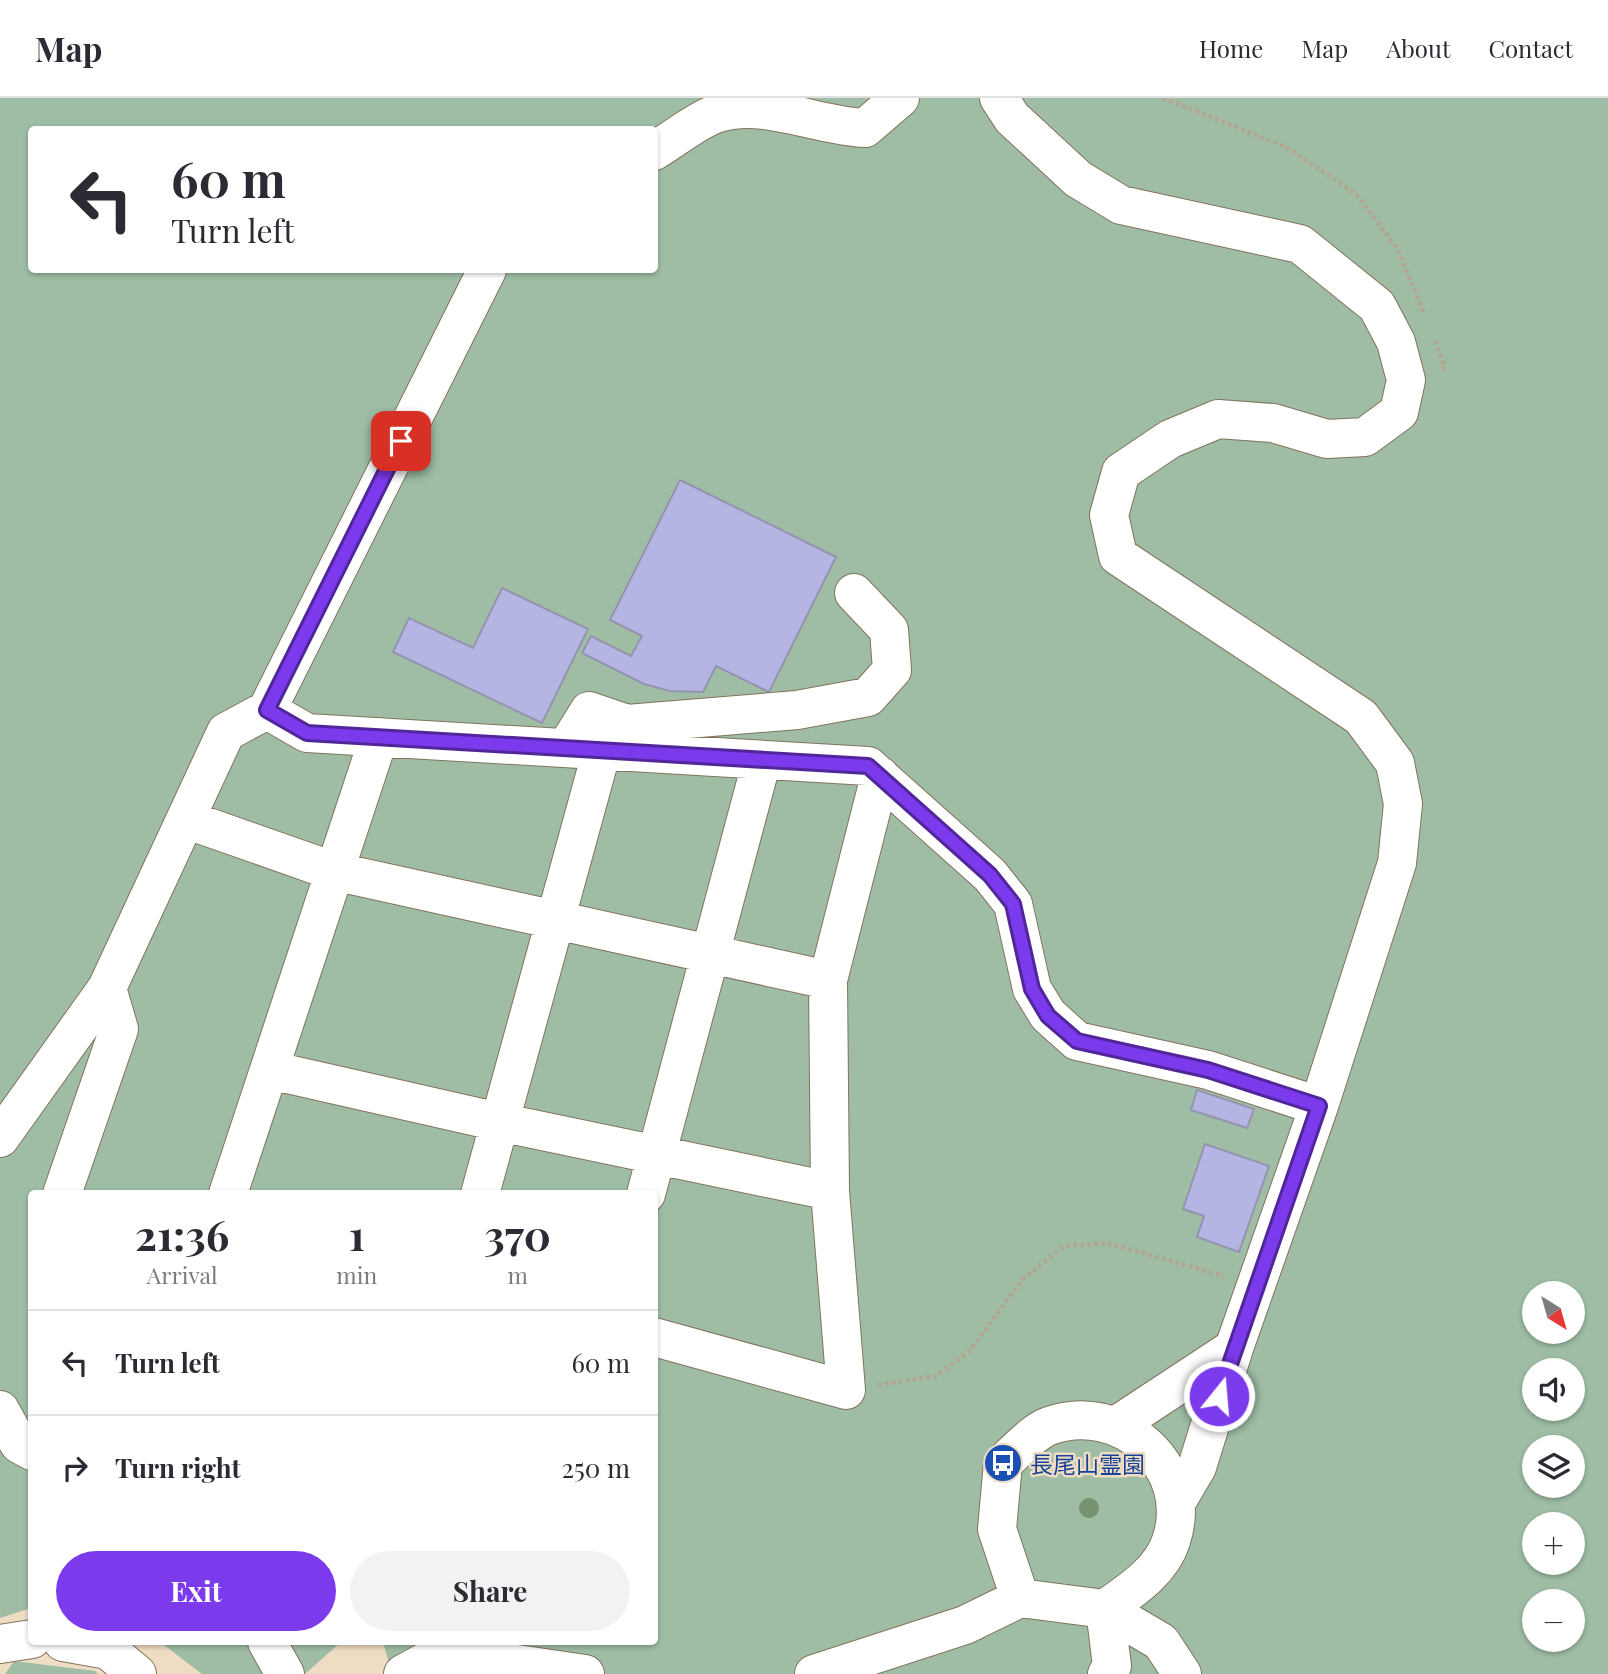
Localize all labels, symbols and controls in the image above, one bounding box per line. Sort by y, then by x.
text: Map [35,26,102,70]
text: Home [1199,32,1263,64]
text: Map [1301,32,1348,64]
text: About [1386,32,1450,64]
text: Contact [1488,32,1573,64]
text: 60 m [171,145,286,210]
icon: left [56,154,147,245]
text: Turn left [171,208,295,251]
pin [371,411,431,471]
icon: arrive [382,422,420,460]
text: 21:36 [135,1206,229,1262]
text: 1 [349,1206,365,1262]
text: 370 [484,1206,551,1262]
text: Arrival [147,1259,218,1290]
text: min [336,1259,377,1290]
text: m [507,1259,528,1290]
north arrow [1522,1281,1586,1344]
map controls [1522,1281,1585,1652]
icon: left [56,1344,94,1382]
text: Turn left [115,1345,220,1380]
text: 60 m [571,1345,630,1380]
button: sound [1522,1358,1585,1421]
position arrow [1182,1359,1256,1433]
button: layers [1522,1435,1585,1498]
bus stop icon: 長尾山霊園 [982,1442,1024,1484]
place label: 長尾山霊園 [1030,1448,1145,1479]
icon: right [56,1449,94,1487]
text: Turn right [115,1450,241,1485]
text: 250 m [562,1450,630,1485]
button: + [1522,1512,1585,1575]
button: Exit [56,1551,336,1631]
button: Share [350,1551,630,1631]
button: − [1522,1589,1585,1652]

